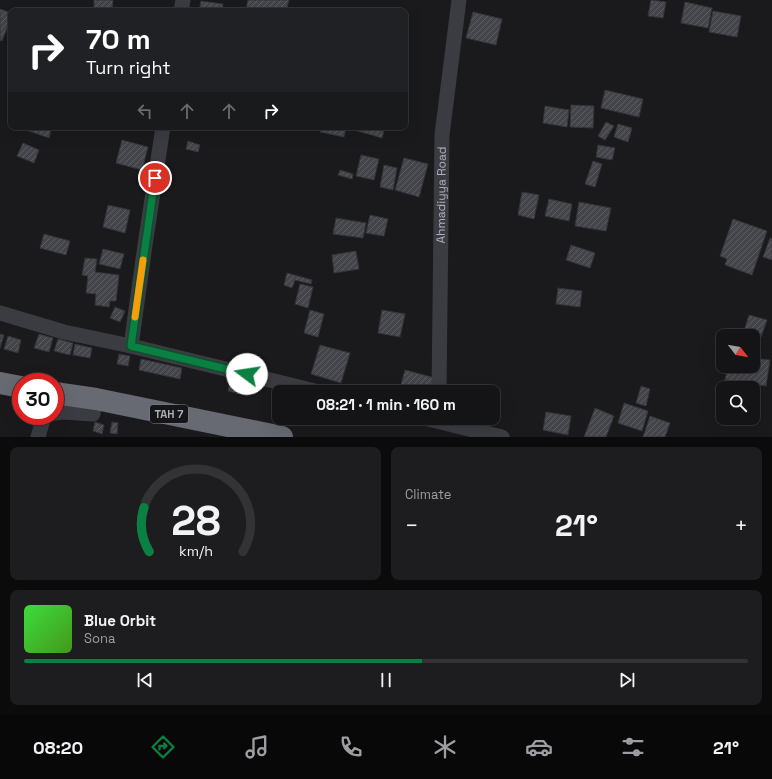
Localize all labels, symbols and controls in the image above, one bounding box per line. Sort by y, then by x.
text: 70 m [86,21,151,57]
icon: right [20,24,72,76]
text: Turn right [86,56,170,79]
icon: left [134,100,156,122]
icon: ahead [176,100,198,122]
icon: ahead [218,100,240,122]
icon: right [260,100,282,122]
street label: Ahmadiyya Road [433,146,450,244]
pin [138,161,172,195]
icon: arrive [144,167,166,189]
north arrow [716,329,760,373]
map controls [716,329,760,425]
position arrow [226,353,268,395]
speed limit sign: 30 [12,373,64,425]
button: search [716,381,760,425]
text: 08:21 · 1 min · 160 m [316,395,456,414]
road number: TAH 7 [150,405,188,423]
text: Climate [405,486,451,503]
text: 28 [171,493,220,546]
text: 21° [555,506,598,545]
text: − [405,511,419,539]
text: + [734,511,748,539]
text: km/h [178,541,213,559]
text: Blue Orbit [84,611,156,630]
text: Sona [84,630,115,647]
icon: previous [134,669,156,691]
icon: pause [375,669,397,691]
icon: next [616,669,638,691]
icon: directions [149,733,177,761]
icon: music [243,733,271,761]
icon: phone [337,733,365,761]
icon: climate [431,733,459,761]
icon: car [525,733,553,761]
icon: filters [619,733,647,761]
text: 08:20 [33,736,83,759]
text: 21° [713,736,739,759]

